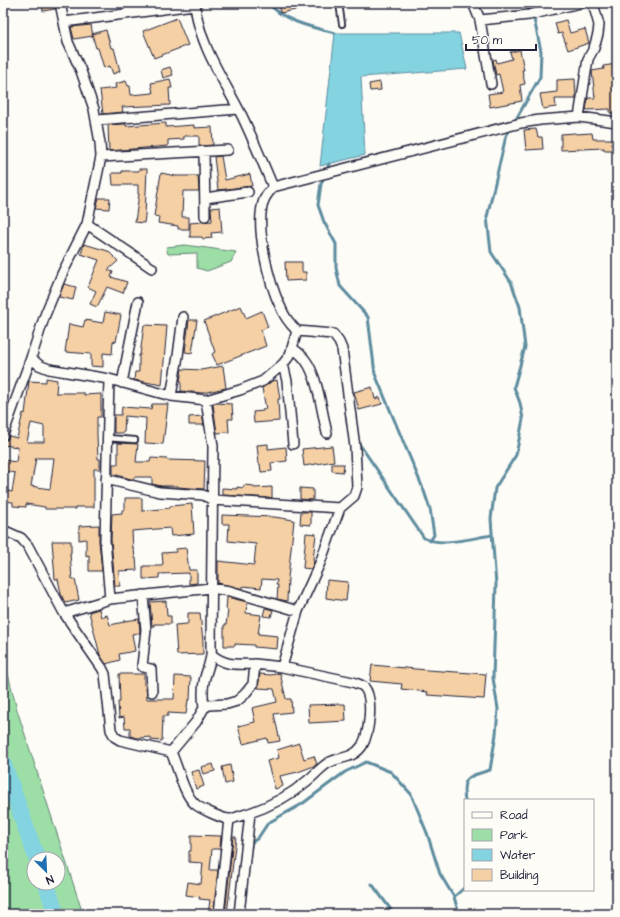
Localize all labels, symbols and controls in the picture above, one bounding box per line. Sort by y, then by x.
scale bar [466,26,536,52]
text: 50 m [472,32,503,49]
legend [464,799,594,891]
text: Road [500,807,528,824]
text: Park [500,827,528,844]
text: Water [500,847,536,864]
north arrow [26,851,66,891]
text: Building [500,867,538,885]
text: N [44,871,56,888]

